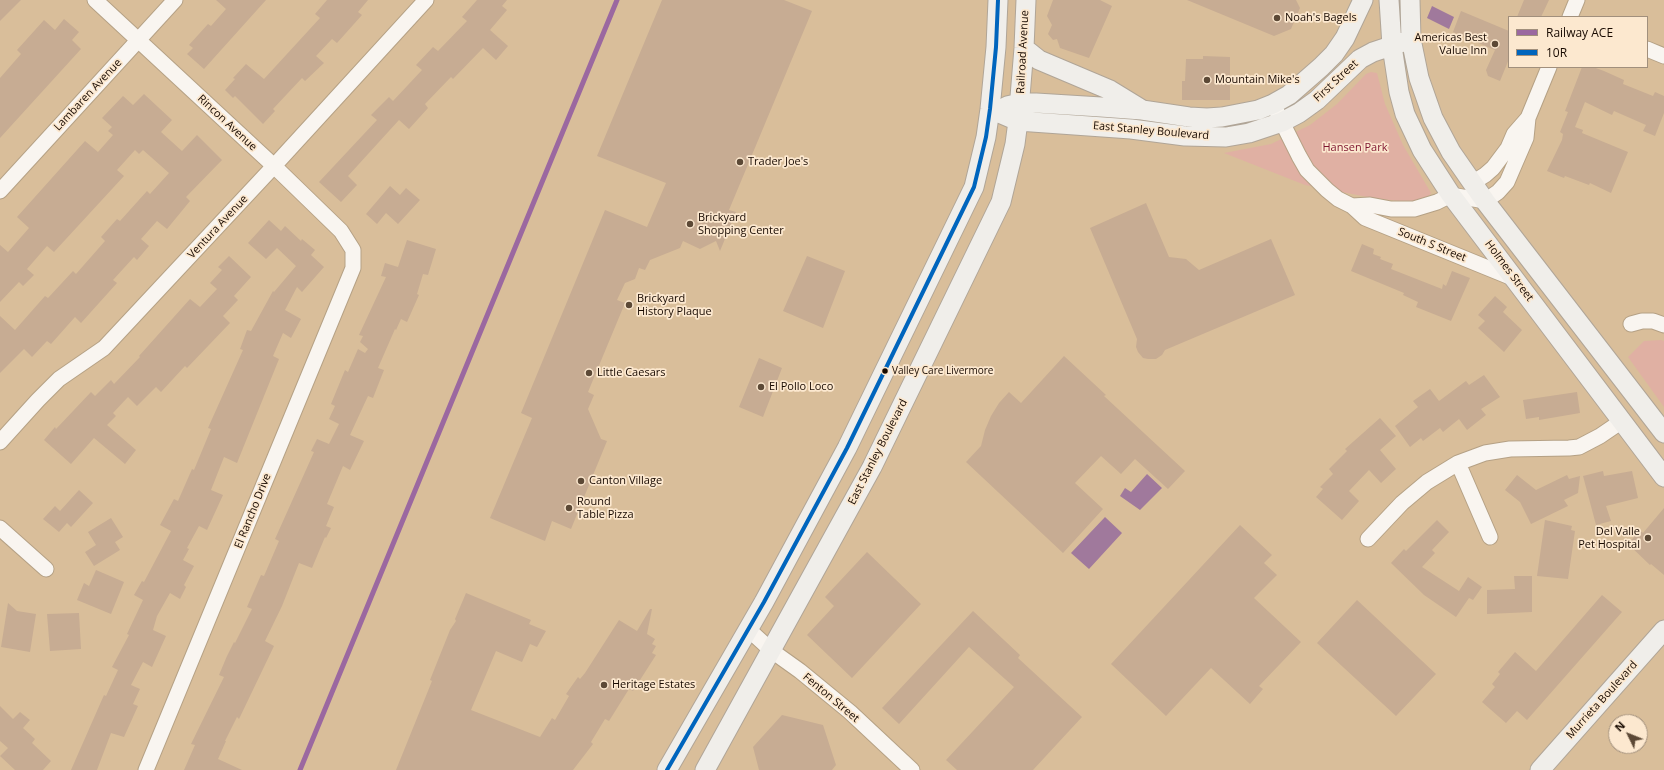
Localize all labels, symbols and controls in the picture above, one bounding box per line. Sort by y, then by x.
street label: Railroad Avenue [1014,10,1032,94]
place label: Noah's Bagels [1285,11,1357,25]
marker: Noah's Bagels [1272,13,1282,23]
legend [1508,16,1648,68]
text: Railway ACE [1546,24,1613,41]
place label: Americas Best Value Inn [1414,31,1487,57]
marker: Americas Best Value Inn [1490,39,1500,49]
text: 10R [1546,44,1567,61]
street label: Lambaren Avenue [51,56,125,134]
street label: First Street [1311,57,1361,105]
place label: Mountain Mike's [1215,73,1300,87]
marker: Mountain Mike's [1202,75,1212,85]
street label: Rincon Avenue [195,92,259,154]
street label: East Stanley Boulevard [1092,119,1210,143]
park label: Hansen Park [1323,141,1387,155]
place label: Trader Joe's [748,155,808,169]
marker: Trader Joe's [735,157,745,167]
street label: Ventura Avenue [185,193,251,261]
place label: Brickyard Shopping Center [698,211,784,237]
marker: Brickyard Shopping Center [685,219,695,229]
street label: South S Street [1396,225,1468,265]
street label: Holmes Street [1482,238,1536,304]
place label: Brickyard History Plaque [637,292,712,318]
marker: Brickyard History Plaque [624,300,634,310]
place label: Valley Care Livermore [892,365,993,377]
place label: Little Caesars [597,366,665,380]
marker: Valley Care Livermore [880,366,890,376]
marker: Little Caesars [584,368,594,378]
place label: El Pollo Loco [769,380,833,394]
marker: El Pollo Loco [756,382,766,392]
street label: East Stanley Boulevard [846,397,910,507]
street label: El Rancho Drive [232,472,274,550]
place label: Canton Village [589,474,662,488]
marker: Canton Village [576,476,586,486]
place label: Round Table Pizza [577,495,634,521]
marker: Round Table Pizza [564,503,574,513]
place label: Del Valle Pet Hospital [1578,525,1640,551]
marker: Del Valle Pet Hospital [1643,533,1653,543]
street label: Murrieta Boulevard [1564,659,1640,741]
street label: Fenton Street [800,671,862,725]
place label: Heritage Estates [612,678,695,692]
marker: Heritage Estates [599,680,609,690]
north arrow [1608,714,1648,754]
text: N [1611,718,1628,735]

